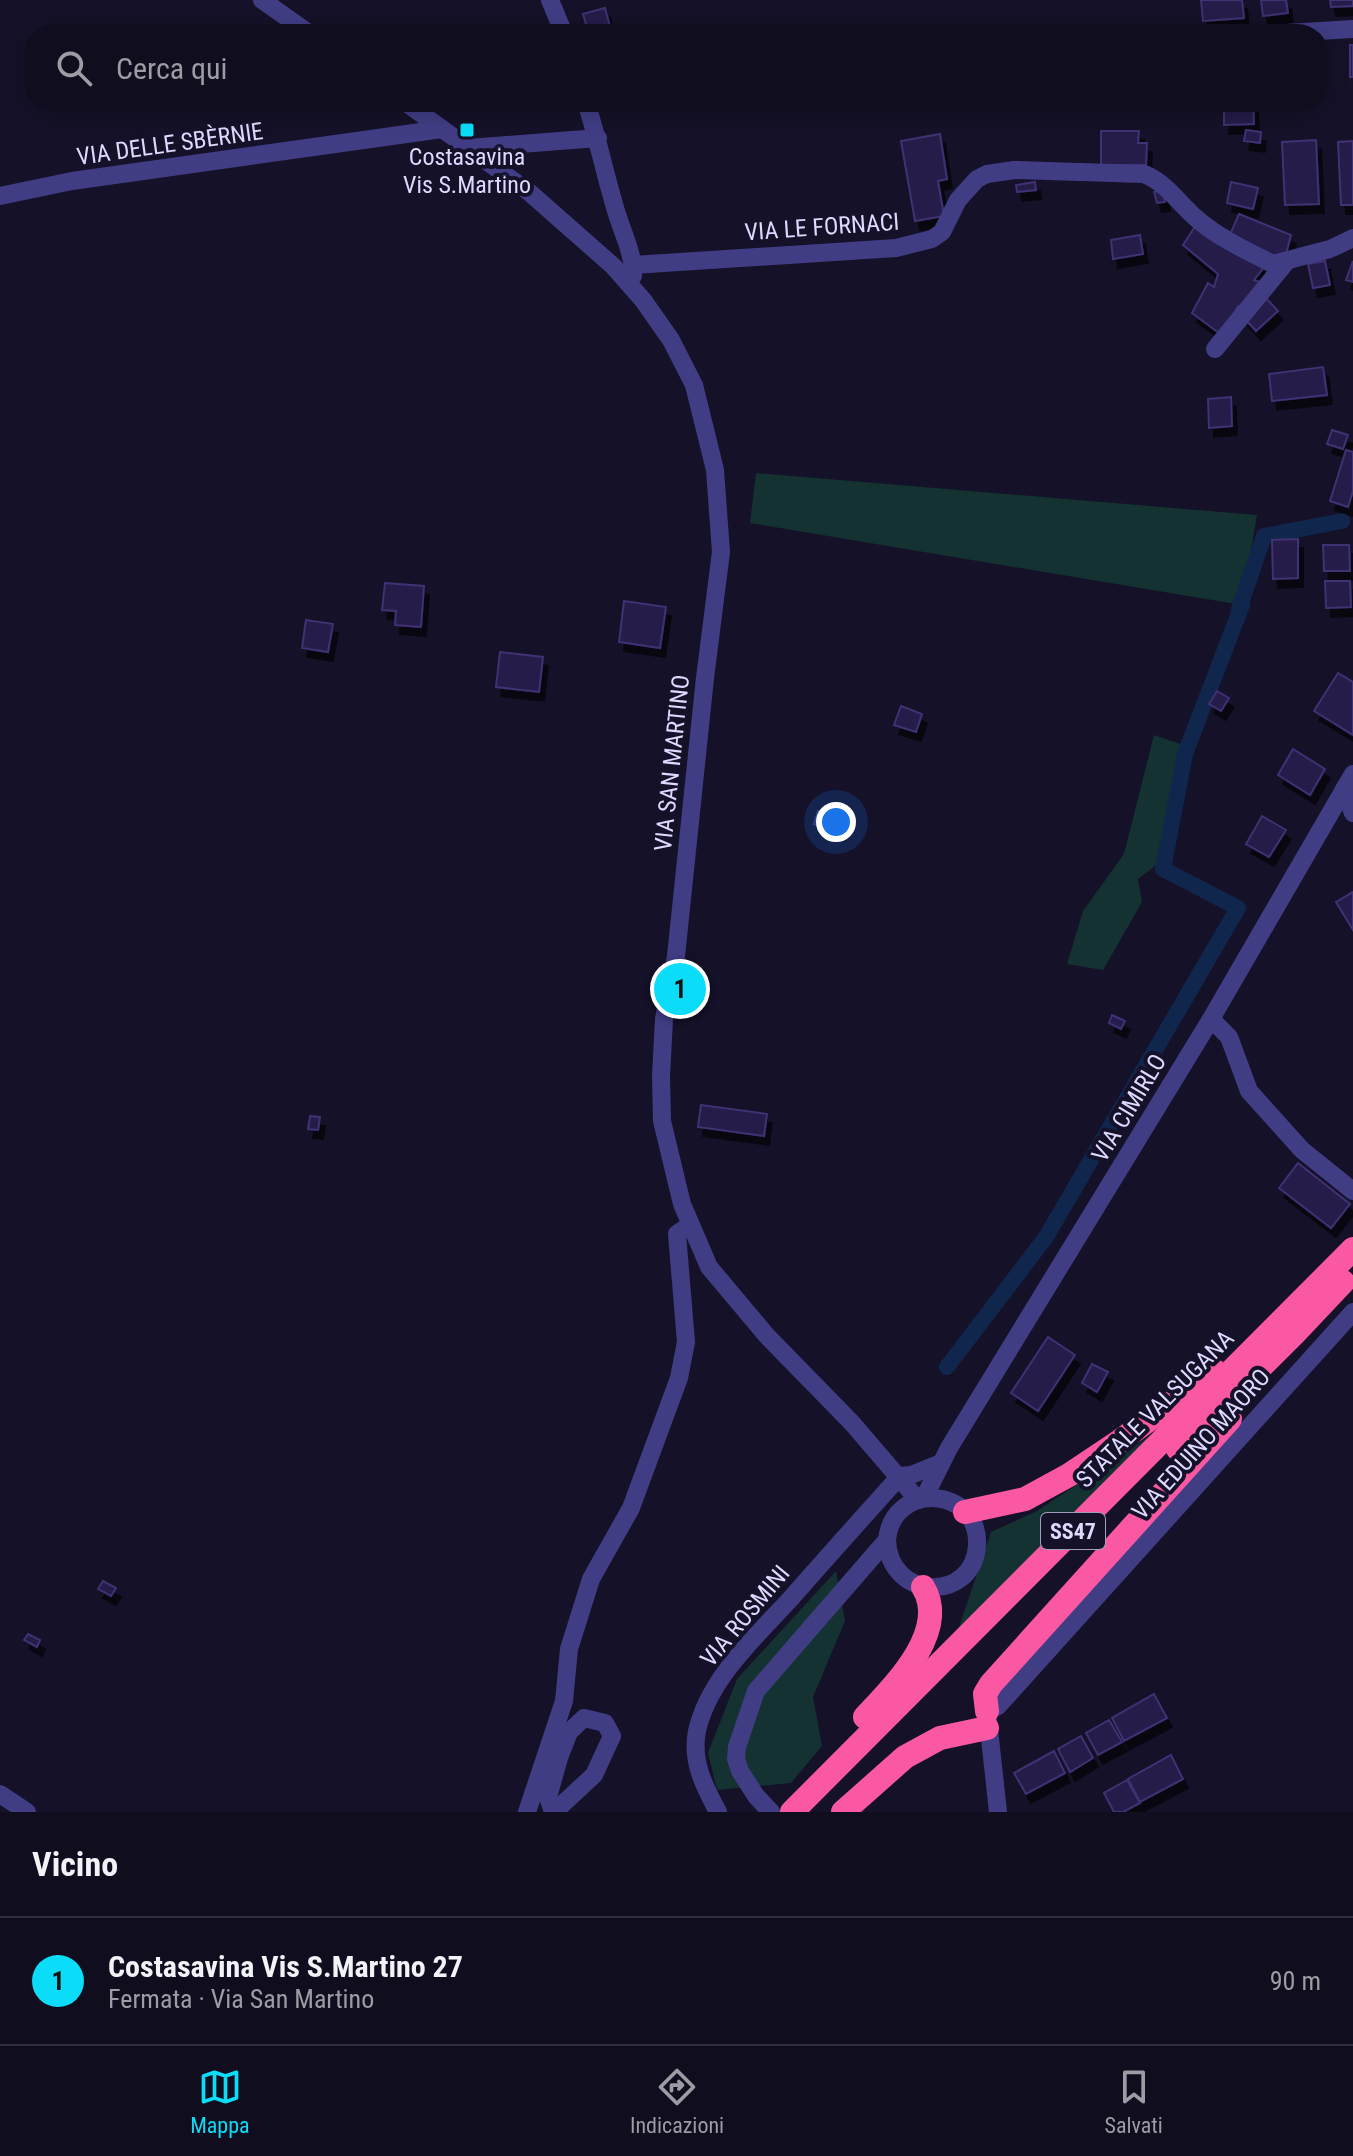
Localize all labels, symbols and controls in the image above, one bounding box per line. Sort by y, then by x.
search box [24,24,1329,112]
icon: search [52,46,96,90]
text: Cerca qui [116,51,227,86]
street label: VIA DELLE SBÈRNIE [75,117,265,171]
marker: Costasavina Vis S.Martino [458,121,476,139]
place label: Costasavina Vis S.Martino [403,143,531,199]
street label: VIA LE FORNACI [744,208,900,246]
street label: VIA SAN MARTINO [649,673,695,853]
your location [816,802,856,842]
pin: 1 [654,959,706,1019]
street label: VIA CIMIRLO [1086,1049,1172,1167]
street label: STATALE VALSUGANA [1070,1324,1240,1494]
street label: VIA EDUINO MAORO [1126,1363,1276,1525]
road number: SS47 [1041,1513,1105,1549]
street label: VIA ROSMINI [695,1560,795,1672]
text: Vicino [32,1844,118,1884]
text: Costasavina Vis S.Martino 27 [108,1949,463,1984]
text: 1 [51,1966,65,1996]
text: 90 m [1270,1966,1321,1996]
text: Fermata · Via San Martino [108,1984,374,2014]
tab: Mappa [190,2065,250,2138]
tab: Indicazioni [630,2065,724,2138]
tab: Salvati [1104,2065,1163,2138]

